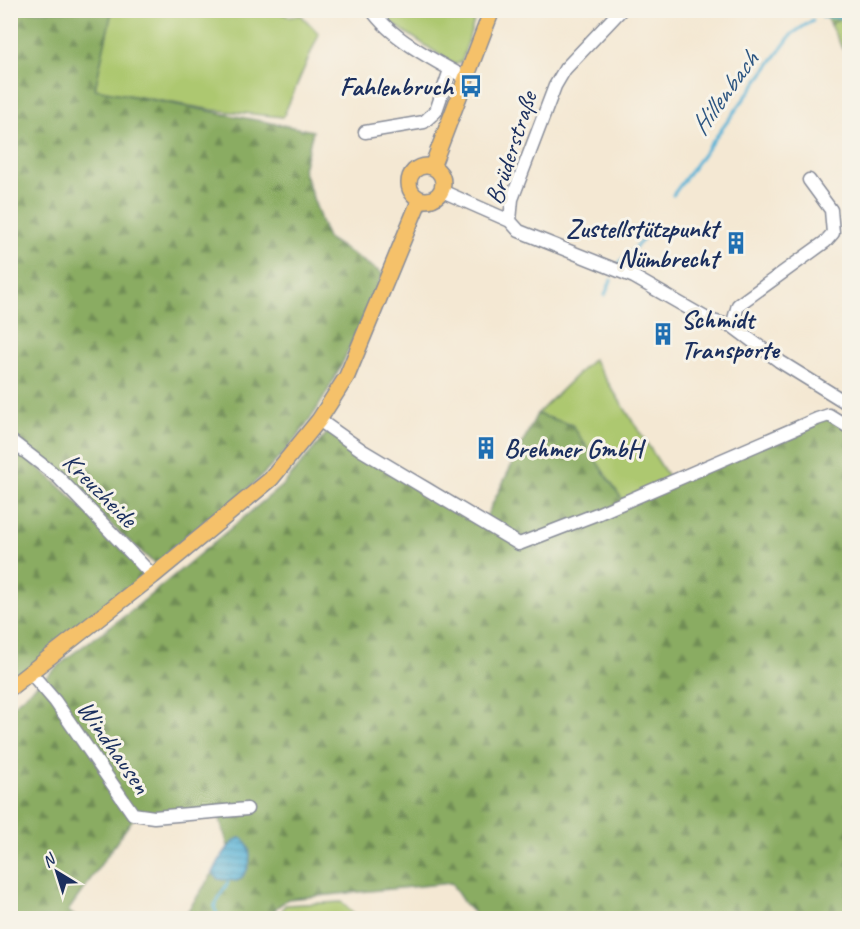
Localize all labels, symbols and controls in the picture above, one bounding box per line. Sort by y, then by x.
water label: Hillenbach [682,43,767,141]
place label: Fahlenbruch [340,70,455,103]
bus stop icon: Fahlenbruch [458,73,484,99]
street label: Brüderstraße [477,85,545,209]
place label: Zustellstützpunkt Nümbrecht [566,212,722,275]
building icon: Zustellstützpunkt Nümbrecht [723,230,749,256]
place label: Schmidt Transporte [681,303,781,366]
building icon: Schmidt Transporte [650,321,676,347]
place label: Brehmer GmbH [504,432,647,465]
building icon: Brehmer GmbH [473,435,499,461]
street label: Kreuzheide [56,446,145,535]
street label: Windhausen [70,694,158,801]
north arrow [27,842,87,902]
text: N [38,848,61,872]

